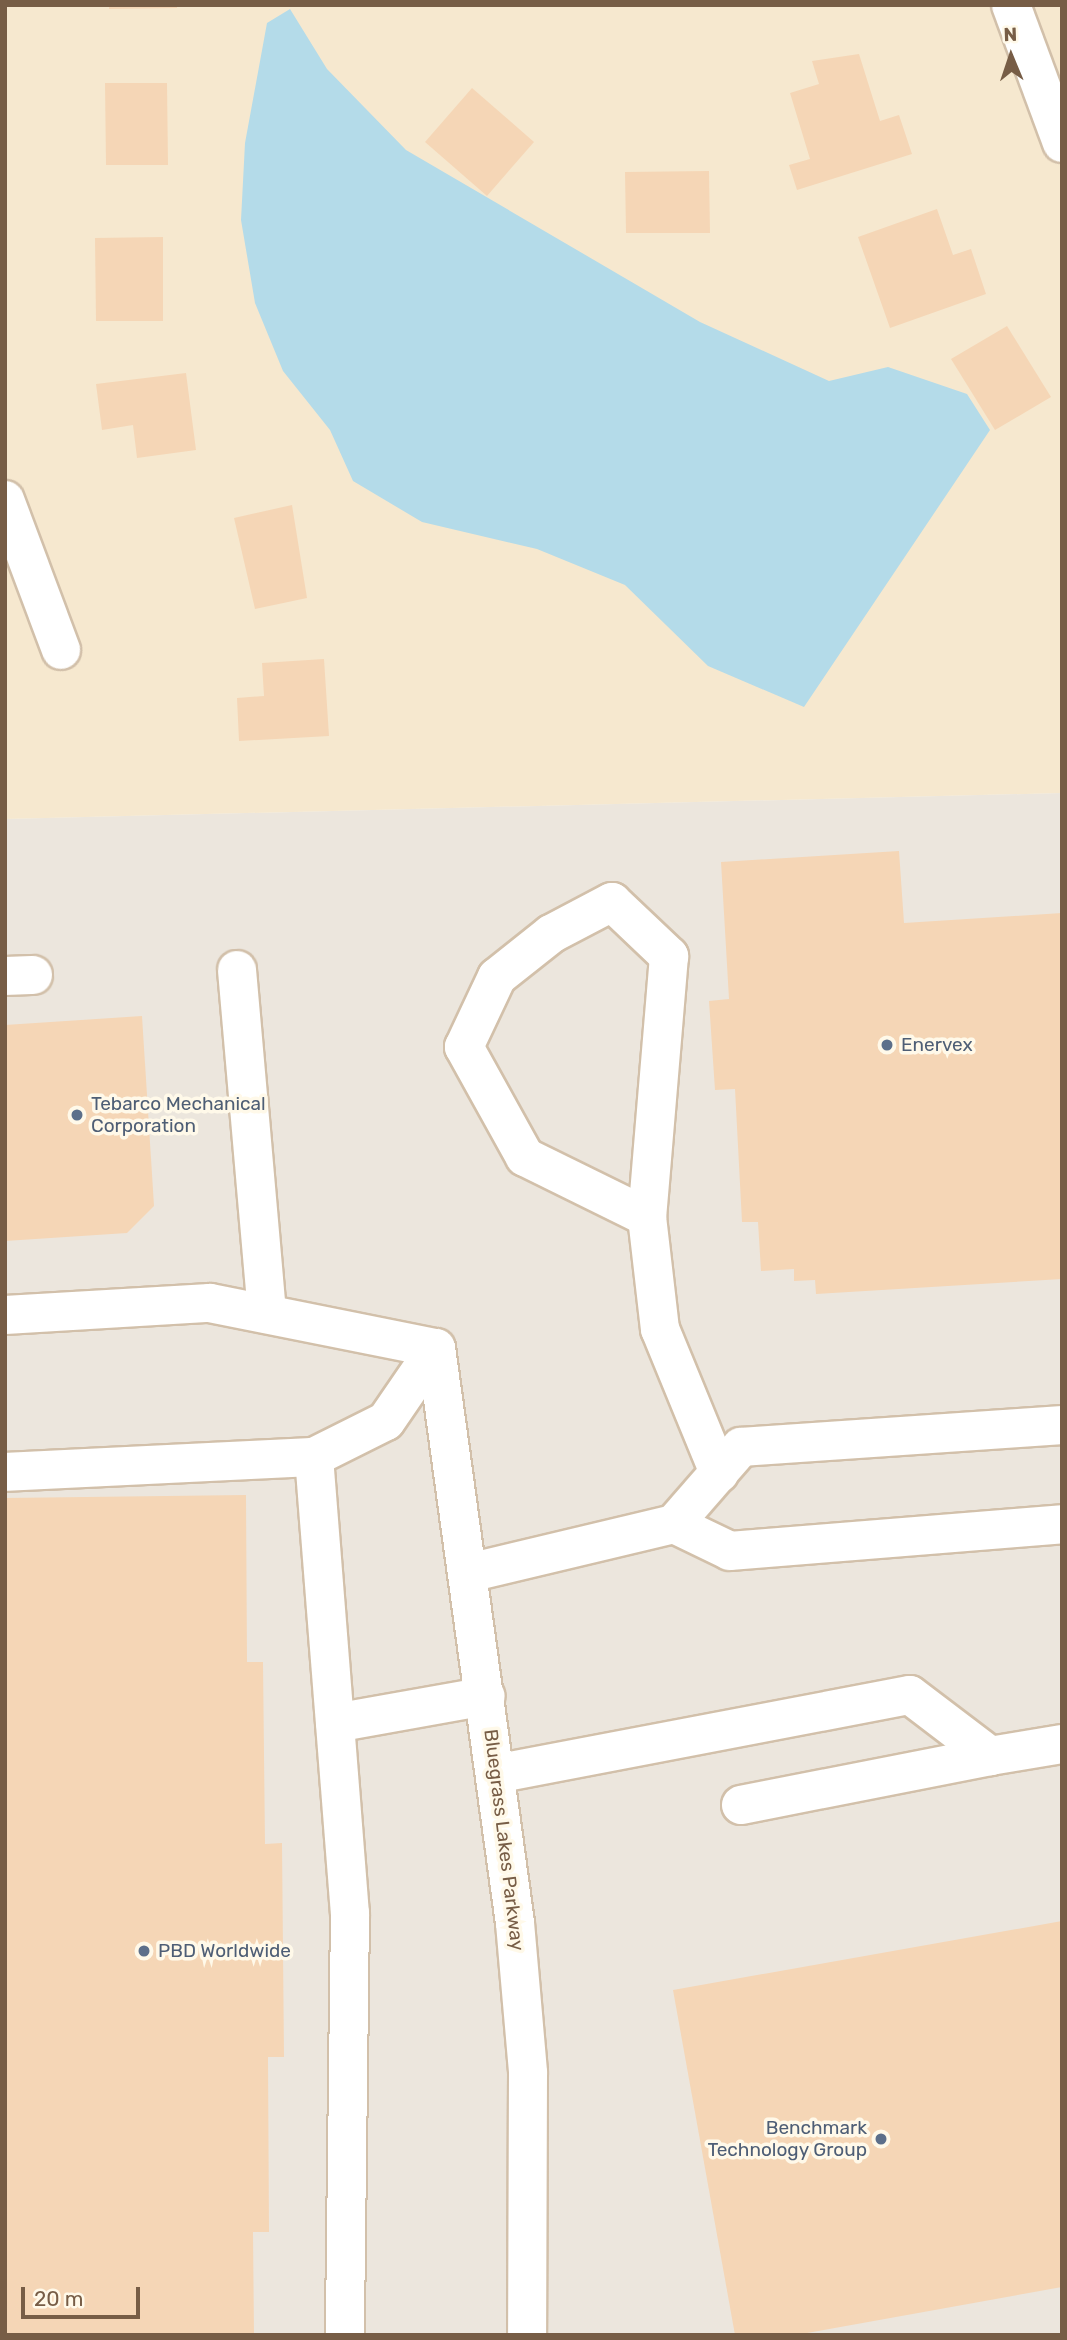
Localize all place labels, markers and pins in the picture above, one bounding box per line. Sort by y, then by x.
place label: Enervex [901,1034,973,1056]
marker: Enervex [879,1037,895,1053]
place label: Tebarco Mechanical Corporation [91,1093,266,1137]
marker: Tebarco Mechanical Corporation [69,1107,85,1123]
place label: PBD Worldwide [158,1940,291,1962]
marker: PBD Worldwide [136,1943,152,1959]
place label: Benchmark Technology Group [707,2117,867,2161]
marker: Benchmark Technology Group [873,2131,889,2147]

